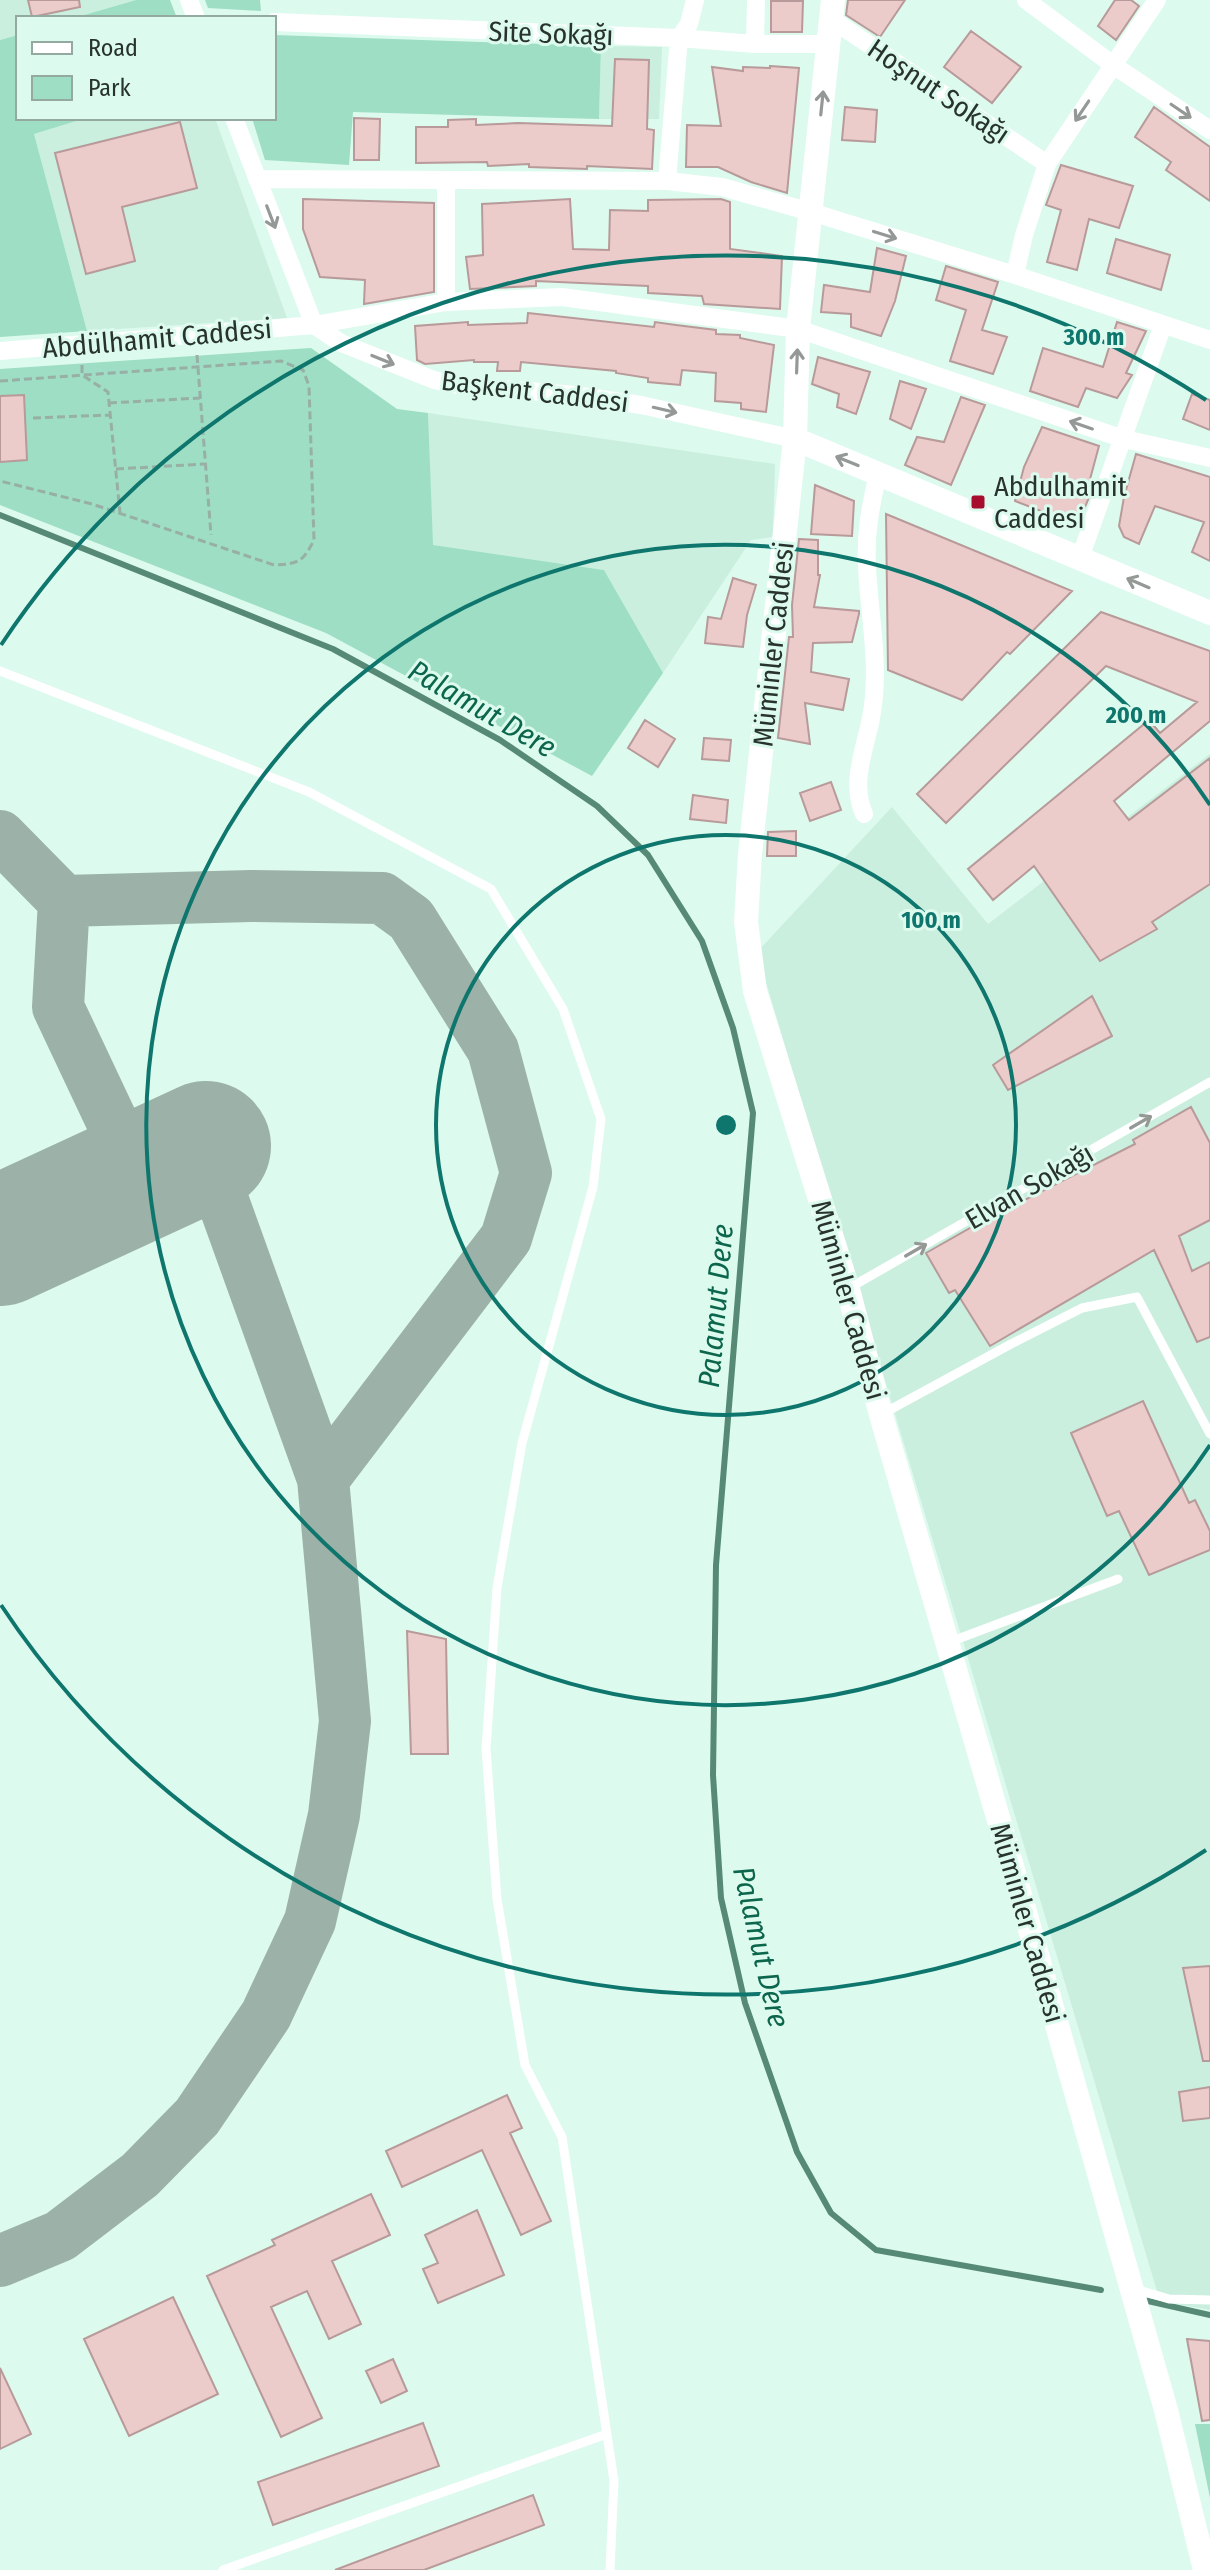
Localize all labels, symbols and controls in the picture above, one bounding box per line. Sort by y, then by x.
street label: Site Sokağı [488,15,614,52]
legend [16,16,276,120]
street label: Hoşnut Sokağı [862,32,1016,151]
text: Road [88,34,138,62]
text: Park [88,74,131,102]
one-way arrow [815,90,830,117]
one-way arrow [1074,100,1090,122]
one-way arrow [1169,102,1191,119]
one-way arrow [265,204,280,229]
one-way arrow [872,228,898,243]
street label: Abdülhamit Caddesi [41,312,273,365]
text: 300 m [1063,323,1124,351]
one-way arrow [790,348,805,375]
one-way arrow [370,354,395,368]
street label: Başkent Caddesi [439,364,630,419]
one-way arrow [652,404,677,419]
one-way arrow [1068,416,1093,431]
one-way arrow [835,453,859,467]
place label: Abdulhamit Caddesi [994,470,1128,535]
marker: Abdulhamit Caddesi [969,493,987,511]
street label: Müminler Caddesi [746,540,801,748]
one-way arrow [1126,574,1151,589]
water label: Palamut Dere [402,652,562,766]
text: 200 m [1105,701,1166,729]
text: 100 m [901,906,961,934]
centre of rings [712,1111,740,1139]
one-way arrow [1129,1113,1153,1129]
street label: Elvan Sokağı [959,1137,1099,1236]
street label: Müminler Caddesi [804,1197,893,1404]
water label: Palamut Dere [691,1223,741,1389]
one-way arrow [903,1242,927,1257]
street label: Müminler Caddesi [983,1820,1072,2027]
water label: Palamut Dere [725,1863,797,2031]

